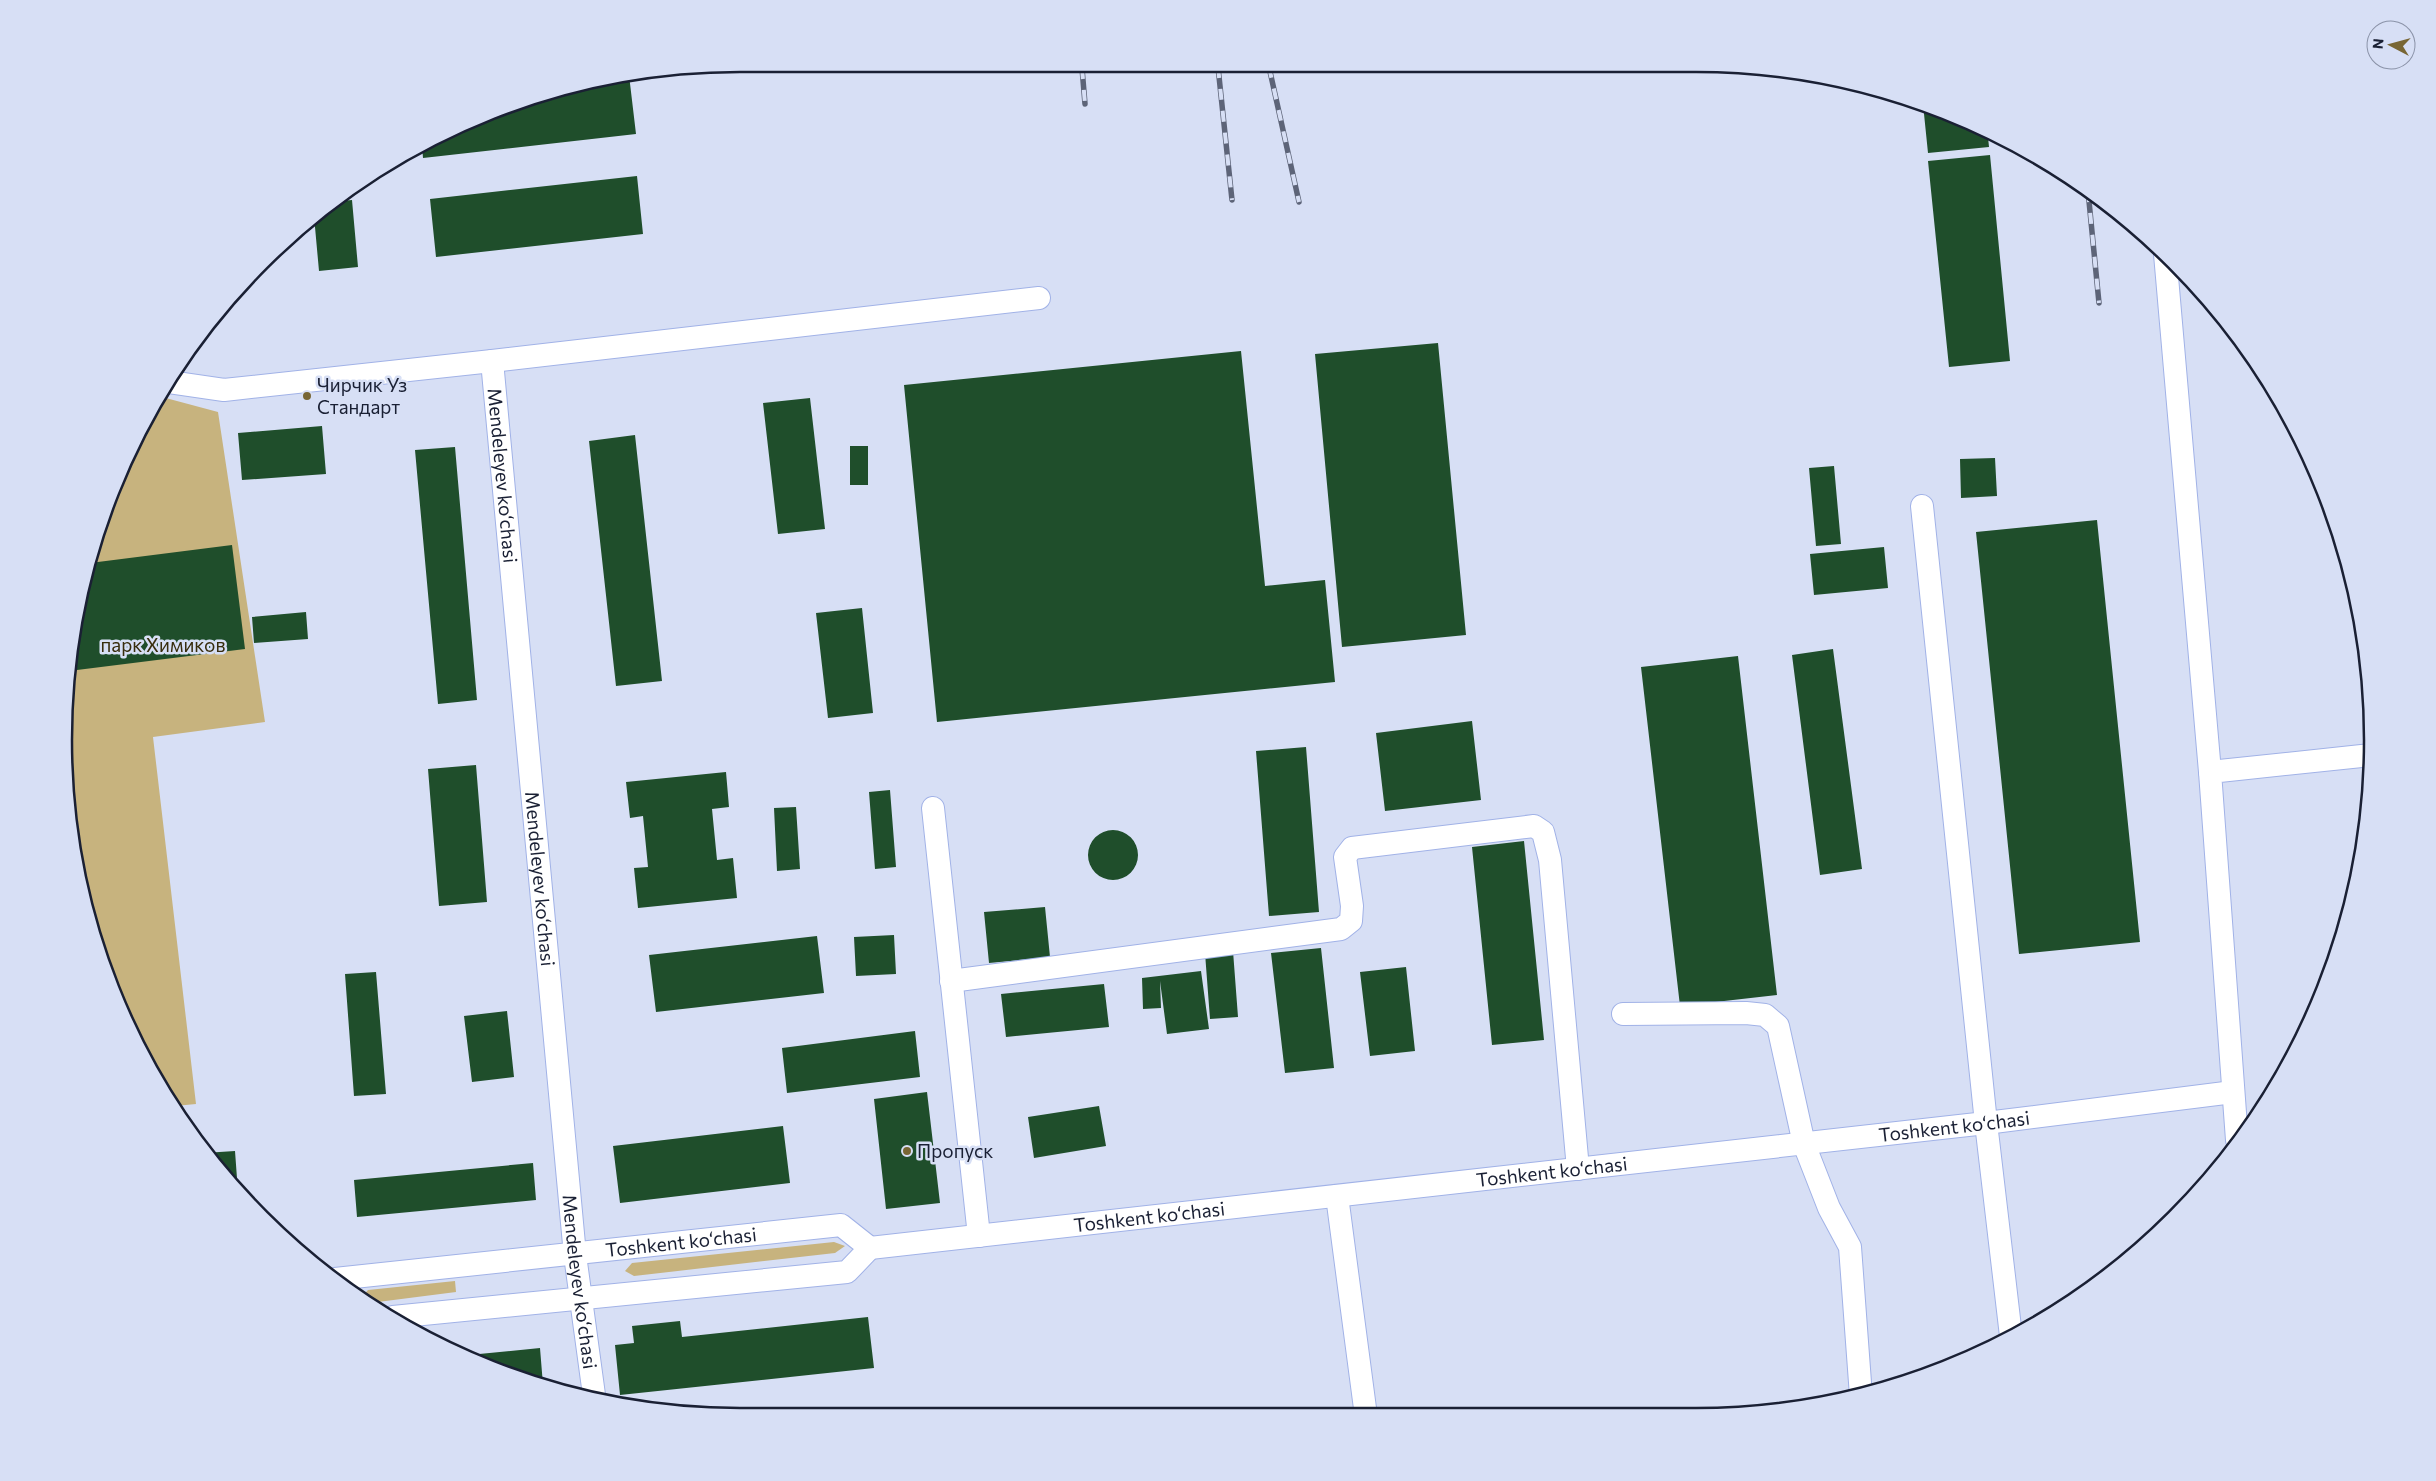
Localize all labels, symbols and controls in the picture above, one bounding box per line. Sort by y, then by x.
north arrow [2366,20,2416,70]
text: N [2369,37,2387,50]
place label: Чирчик Уз Стандарт [317,373,407,418]
street label: Mendeleyev ko‘chasi [484,387,523,564]
marker: Чирчик Уз Стандарт [301,390,313,402]
park label: парк Химиков [101,633,225,656]
street label: Mendeleyev ko‘chasi [521,790,560,967]
street label: Toshkent ko‘chasi [1877,1106,2031,1146]
place label: Пропуск [917,1139,994,1162]
marker: Пропуск [901,1145,913,1157]
street label: Toshkent ko‘chasi [1475,1151,1628,1191]
street label: Mendeleyev ko‘chasi [558,1194,602,1370]
street label: Toshkent ko‘chasi [1072,1196,1226,1236]
street label: Toshkent ko‘chasi [604,1222,758,1261]

